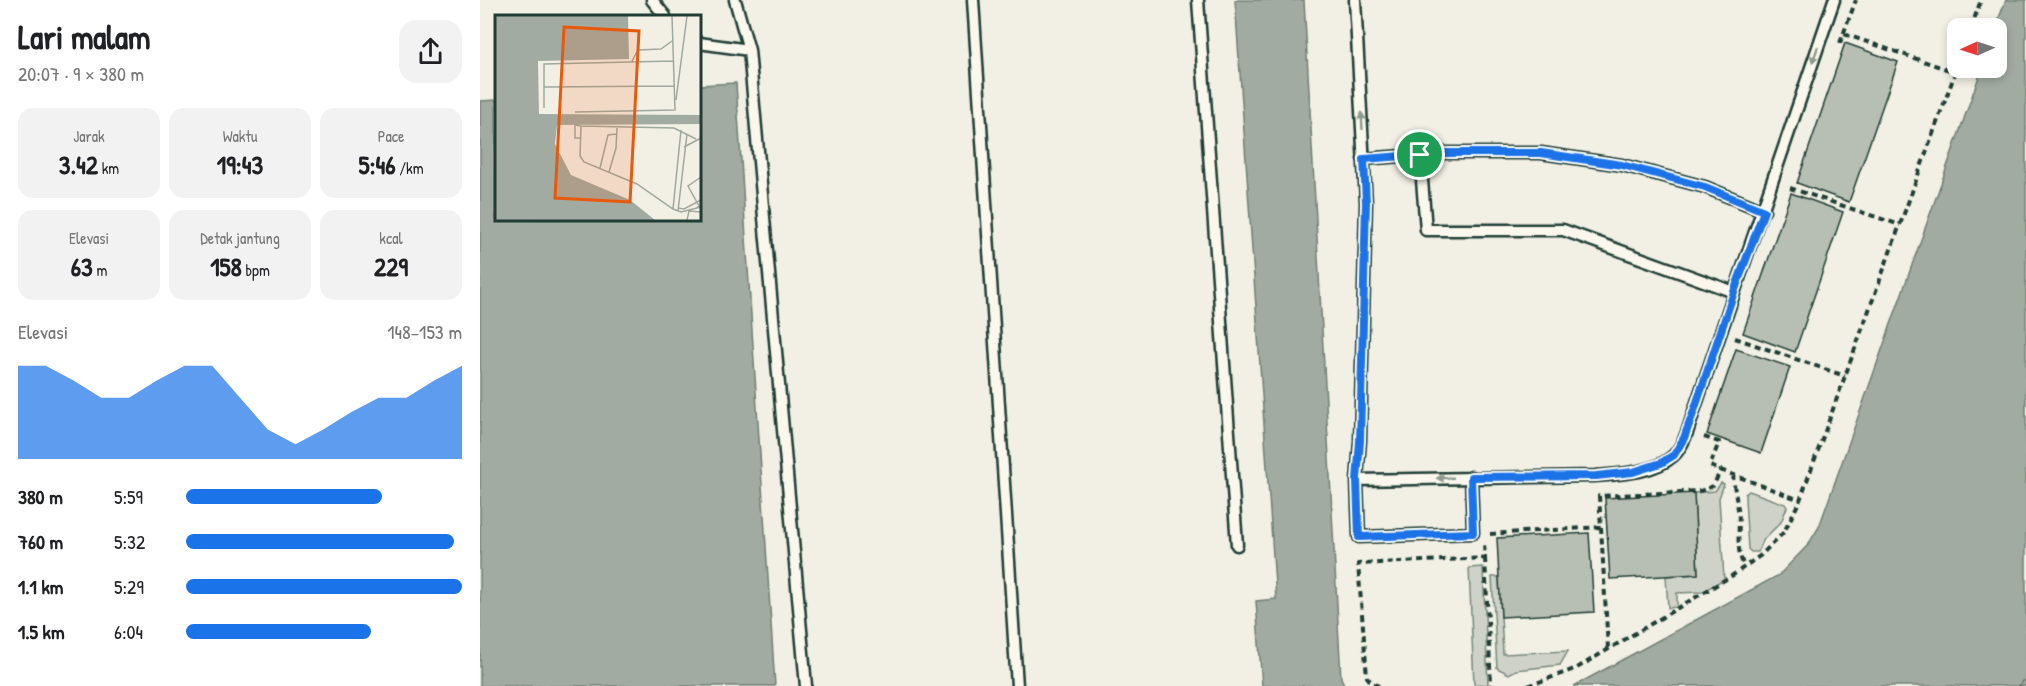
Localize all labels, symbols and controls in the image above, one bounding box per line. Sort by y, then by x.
text: Lari malam [18,15,150,59]
inset map [495,15,700,220]
north arrow [1947,18,2007,78]
map controls [1947,18,2007,78]
button: share [399,20,462,83]
one-way arrow [1810,47,1820,65]
text: 20:07 · 9 × 380 m [18,60,144,87]
one-way arrow [1357,112,1366,131]
text: Jarak [73,125,105,147]
text: Waktu [223,125,257,147]
text: Pace [378,125,404,147]
pin [1394,129,1445,180]
icon: arrive [1403,138,1436,171]
text: 3.42 [59,147,98,182]
text: 19:43 [217,147,263,182]
text: 5:46 [358,147,396,182]
text: km [98,157,119,179]
text: /km [396,157,424,179]
text: Elevasi [69,227,109,249]
text: Detak jantung [200,227,280,249]
text: kcal [379,227,403,249]
text: 63 [71,249,93,284]
text: 158 [210,249,242,284]
text: 229 [374,249,408,284]
text: m [93,259,107,281]
text: bpm [242,259,270,281]
text: Elevasi [18,318,68,345]
text: 148–153 m [387,318,462,345]
one-way arrow [1436,473,1455,483]
text: 380 m [18,483,63,510]
text: 5:59 [114,483,143,510]
text: 760 m [18,528,63,555]
text: 5:32 [114,528,145,555]
text: 1.1 km [18,573,63,600]
text: 5:29 [114,573,144,600]
text: 1.5 km [18,618,65,645]
text: 6:04 [114,618,143,645]

